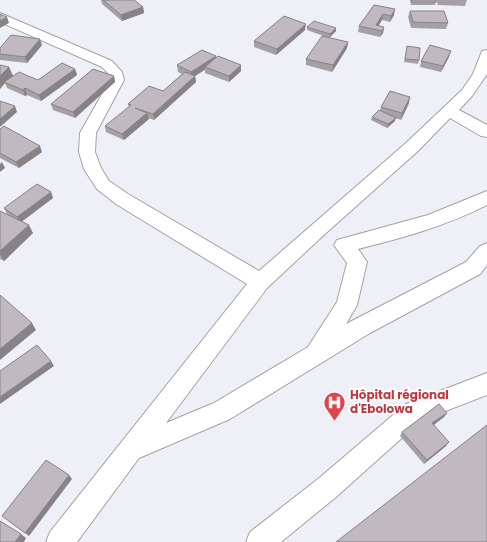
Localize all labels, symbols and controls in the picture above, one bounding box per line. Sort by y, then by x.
place label: Hôpital régional d'Ebolowa [350,386,449,417]
hospital icon: Hôpital régional d'Ebolowa [321,389,347,422]

